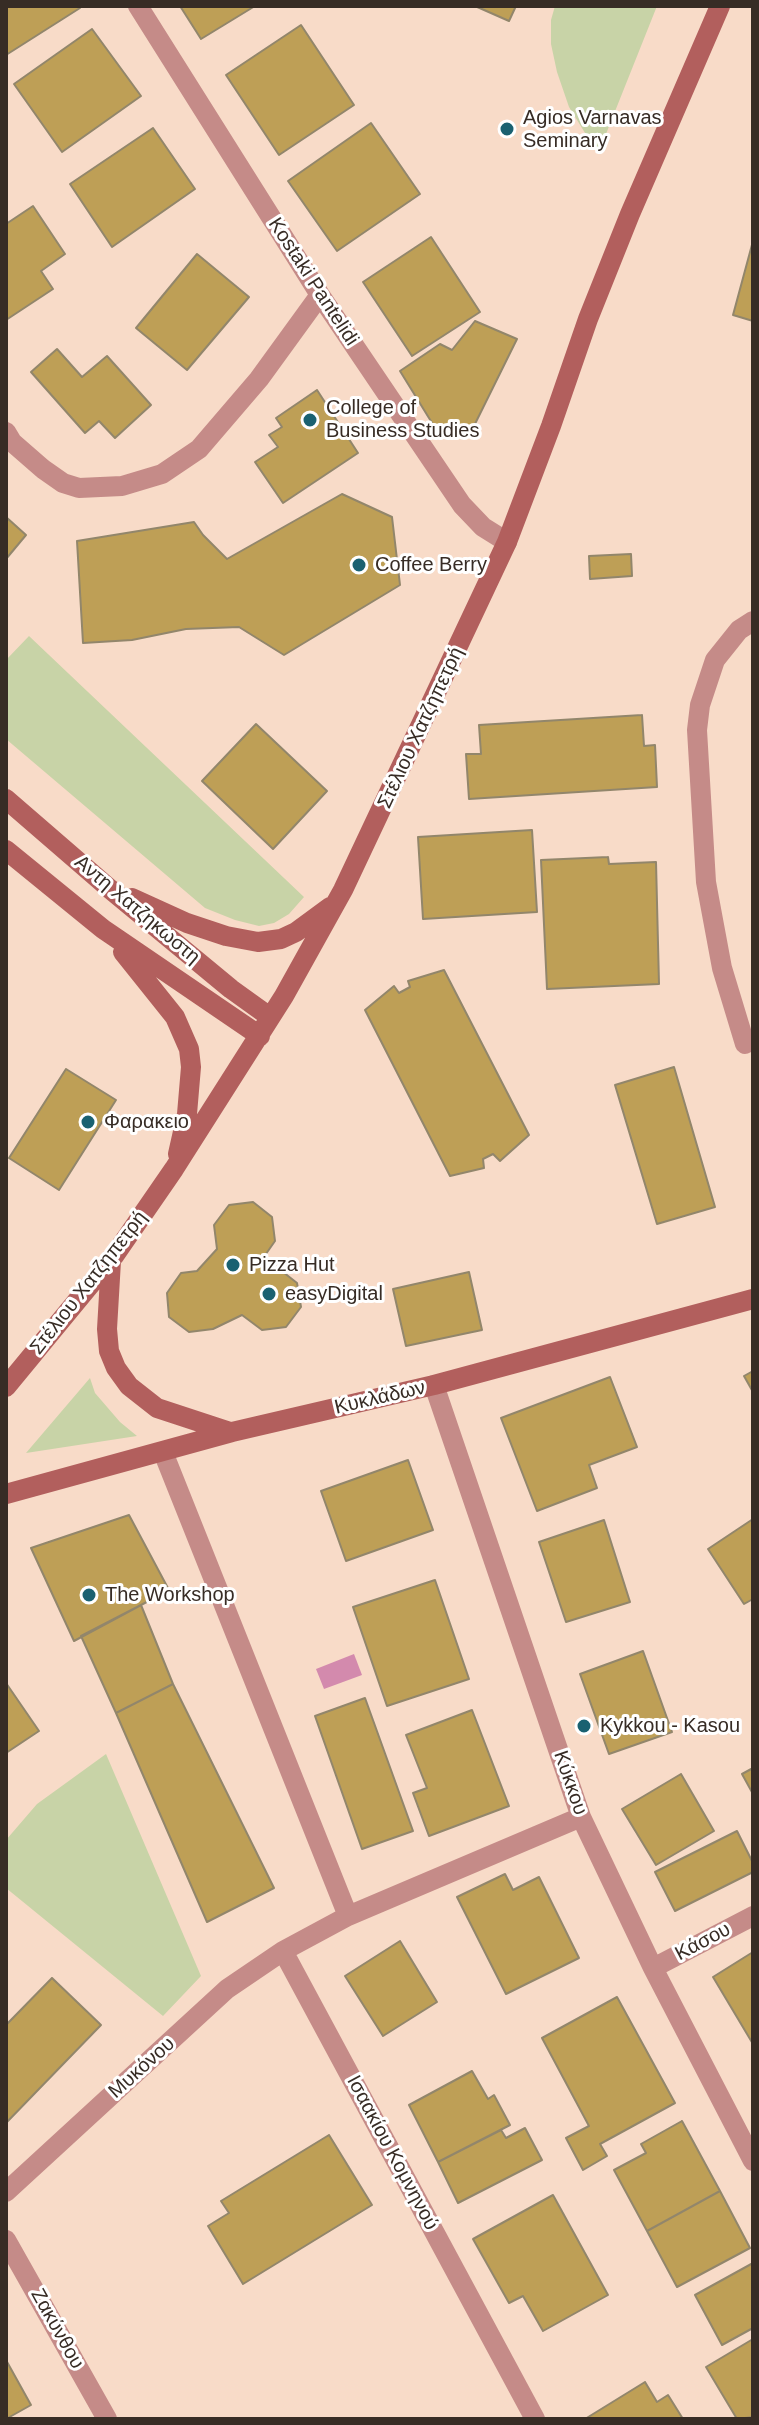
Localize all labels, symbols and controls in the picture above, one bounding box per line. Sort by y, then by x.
place label: Agios Varnavas Seminary [523,106,662,153]
marker: Agios Varnavas Seminary [498,120,516,138]
street label: Kostaki Pantelidi [263,213,363,351]
place label: College of Business Studies [326,396,479,443]
marker: College of Business Studies [301,411,319,429]
place label: Coffee Berry [375,553,487,577]
marker: Coffee Berry [350,556,368,574]
street label: Στέλιου Χατζηπετρή [373,643,469,813]
street label: Αντη Χατζηκωστη [69,851,205,969]
place label: Φαρακειο [104,1110,189,1134]
marker: Φαρακειο [79,1113,97,1131]
street label: Στέλιου Χατζηπετρή [26,1206,152,1360]
place label: Pizza Hut [249,1253,335,1277]
marker: Pizza Hut [224,1256,242,1274]
place label: easyDigital [285,1282,383,1306]
marker: easyDigital [260,1285,278,1303]
street label: Κυκλάδων [332,1376,428,1420]
place label: The Workshop [105,1583,235,1607]
marker: The Workshop [80,1586,98,1604]
place label: Kykkou - Kasou [600,1714,740,1738]
marker: Kykkou - Kasou [575,1717,593,1735]
street label: Κύκκου [548,1748,592,1818]
street label: Κάσου [671,1918,735,1966]
street label: Μυκόνου [104,2032,180,2104]
street label: Ισαακίου Κομνηνού [341,2071,443,2235]
street label: Ζακύνθου [25,2285,89,2373]

